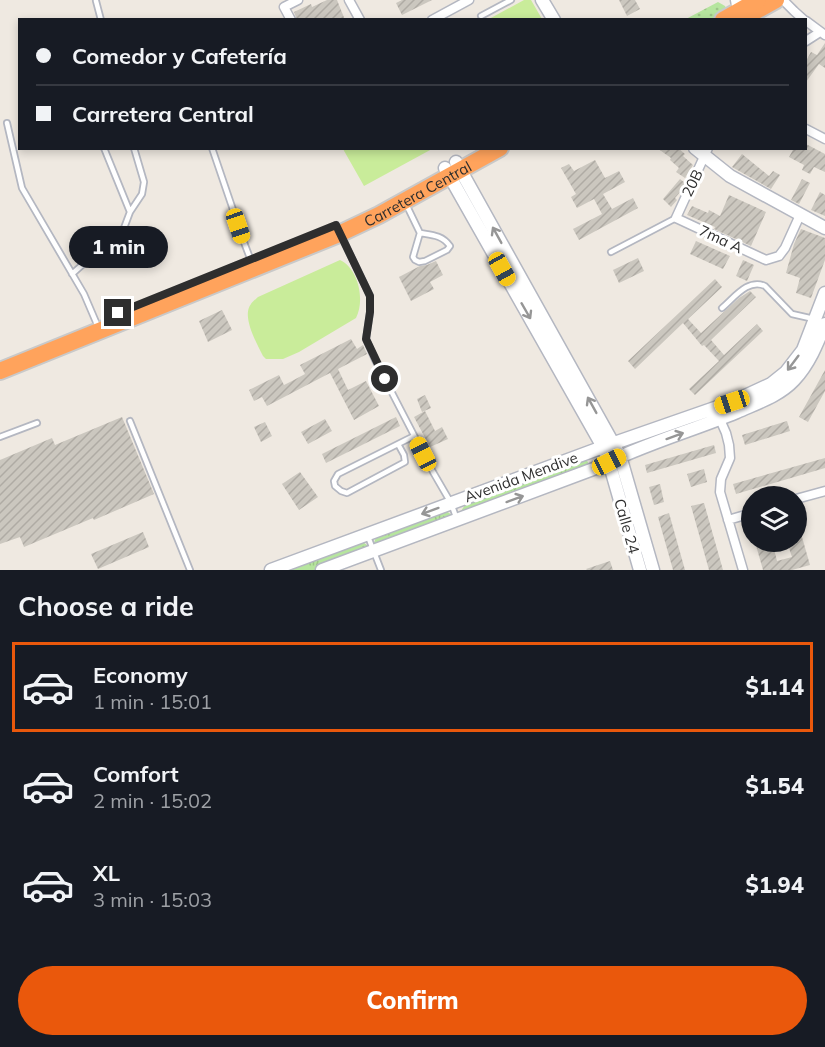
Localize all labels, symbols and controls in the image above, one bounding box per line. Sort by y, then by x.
text: Comedor y Cafetería [72,42,287,70]
text: Carretera Central [72,100,254,128]
street label: Carretera Central [361,156,474,230]
street label: 20B [677,166,707,200]
car [224,206,252,246]
street label: 7ma A [696,221,746,257]
callout: 1 min [68,226,168,268]
one-way arrow [491,226,502,244]
text: 1 min [92,234,145,259]
car [485,249,519,289]
route end [104,299,131,326]
one-way arrow [520,302,532,319]
one-way arrow [786,355,799,371]
route start [371,365,398,392]
car [712,388,752,416]
one-way arrow [586,396,597,414]
one-way arrow [665,429,684,440]
car [407,434,439,474]
car [589,446,629,478]
street label: Avenida Mendive [462,448,580,506]
map controls [741,486,807,552]
button: layers [741,486,807,552]
one-way arrow [505,492,523,503]
street label: Calle 24 [610,496,644,556]
one-way arrow [421,507,440,518]
text: Choose a ride [18,589,194,623]
icon: car [21,660,75,714]
text: Economy [93,661,188,689]
text: $1.14 [745,673,804,701]
text: 1 min · 15:01 [93,689,212,714]
icon: car [21,759,75,813]
text: Comfort [93,760,179,788]
text: $1.54 [745,772,804,800]
text: 2 min · 15:02 [93,788,212,813]
icon: car [21,858,75,912]
text: XL [93,859,120,887]
text: $1.94 [745,871,804,899]
text: 3 min · 15:03 [93,887,212,912]
button: Confirm [18,966,807,1035]

